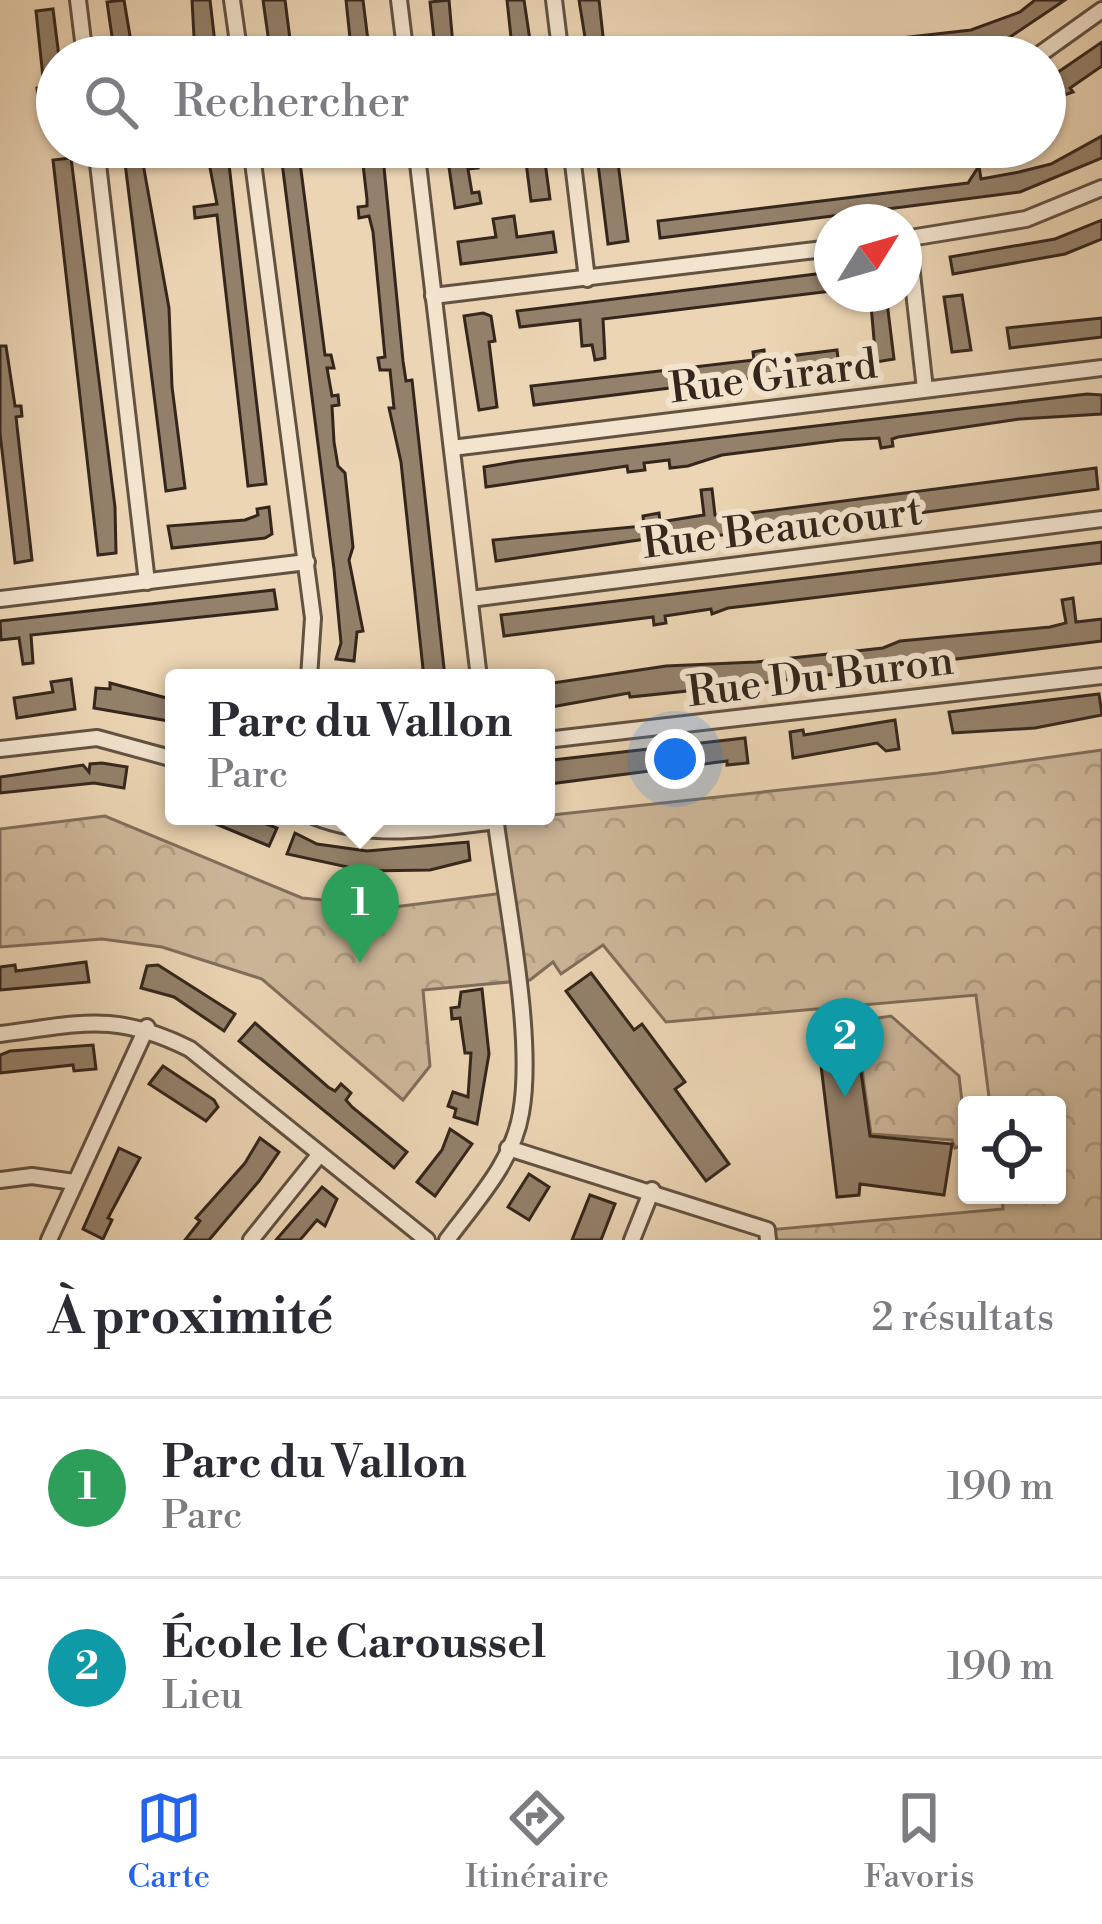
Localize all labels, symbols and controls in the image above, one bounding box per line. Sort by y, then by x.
search box [36,36,1066,168]
icon: search [78,69,144,135]
text: Rechercher [174,74,410,131]
north arrow [814,204,922,312]
street label: Rue Girard [667,338,880,416]
street label: Rue Beaucourt [639,485,925,572]
street label: Rue Du Buron [684,635,956,720]
popup [165,669,555,825]
text: Parc du Vallon [208,694,512,751]
your location [645,729,705,789]
text: Parc [208,751,288,800]
pin: 1 [321,864,399,963]
pin: 2 [806,998,884,1097]
map controls [958,1096,1066,1204]
button: locate [958,1096,1066,1204]
text: À proximité [48,1286,333,1350]
text: 2 résultats [872,1294,1054,1343]
text: Parc du Vallon [162,1435,467,1492]
text: 1 [78,1463,96,1512]
text: 190 m [947,1463,1054,1512]
text: Parc [162,1492,242,1541]
text: École le Caroussel [162,1615,546,1672]
text: 2 [75,1643,99,1692]
text: 190 m [947,1643,1054,1692]
text: Lieu [162,1672,243,1721]
tab: Carte [128,1785,210,1898]
tab: Itinéraire [465,1785,609,1898]
tab: Favoris [864,1785,974,1898]

